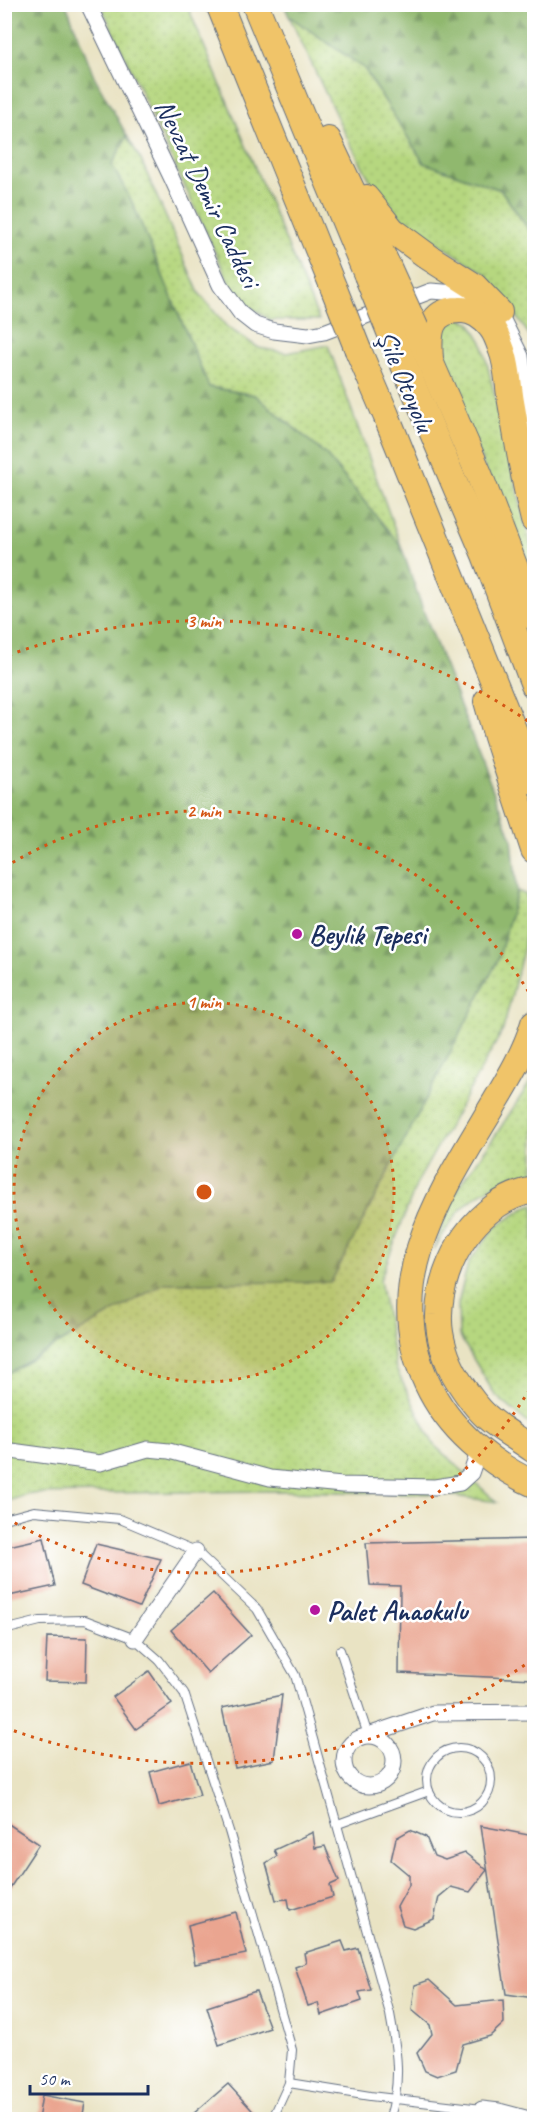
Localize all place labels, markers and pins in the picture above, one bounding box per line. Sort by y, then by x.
place label: Beylik Tepesi [309,917,429,952]
marker: Beylik Tepesi [290,927,304,941]
centre of rings [194,1182,214,1202]
place label: Palet Anaokulu [327,1593,470,1628]
marker: Palet Anaokulu [308,1603,322,1617]

